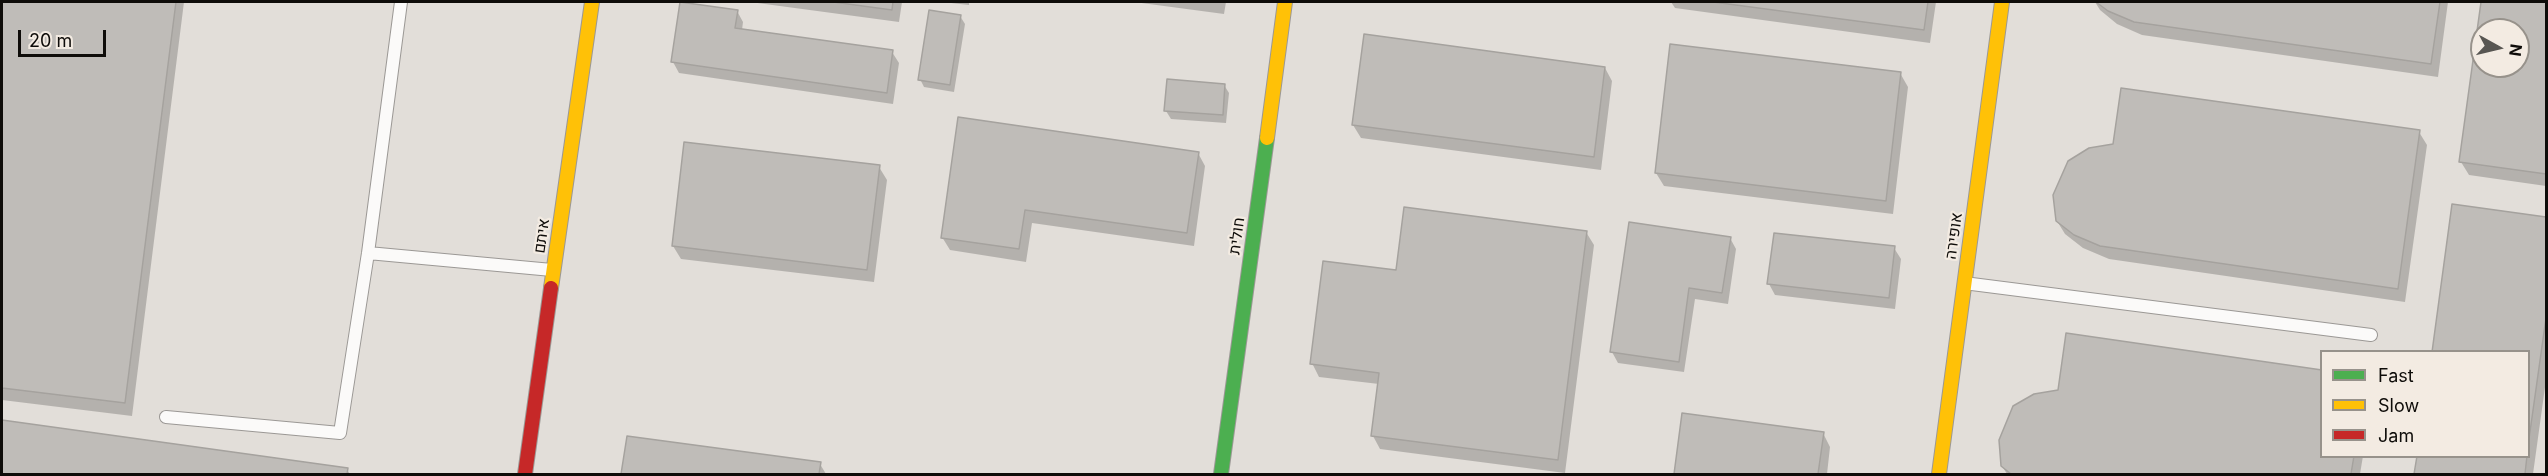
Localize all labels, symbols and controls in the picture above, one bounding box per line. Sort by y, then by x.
scale bar [21,18,110,56]
north arrow [2470,18,2530,78]
text: 20 m [29,30,72,51]
text: N [2505,43,2527,58]
street label: אופירה [1941,211,1967,261]
street label: חולית [1225,216,1249,256]
street label: איתם [530,217,554,255]
legend [2320,350,2530,458]
text: Fast [2378,365,2414,386]
text: Slow [2378,395,2419,416]
text: Jam [2378,425,2414,446]

